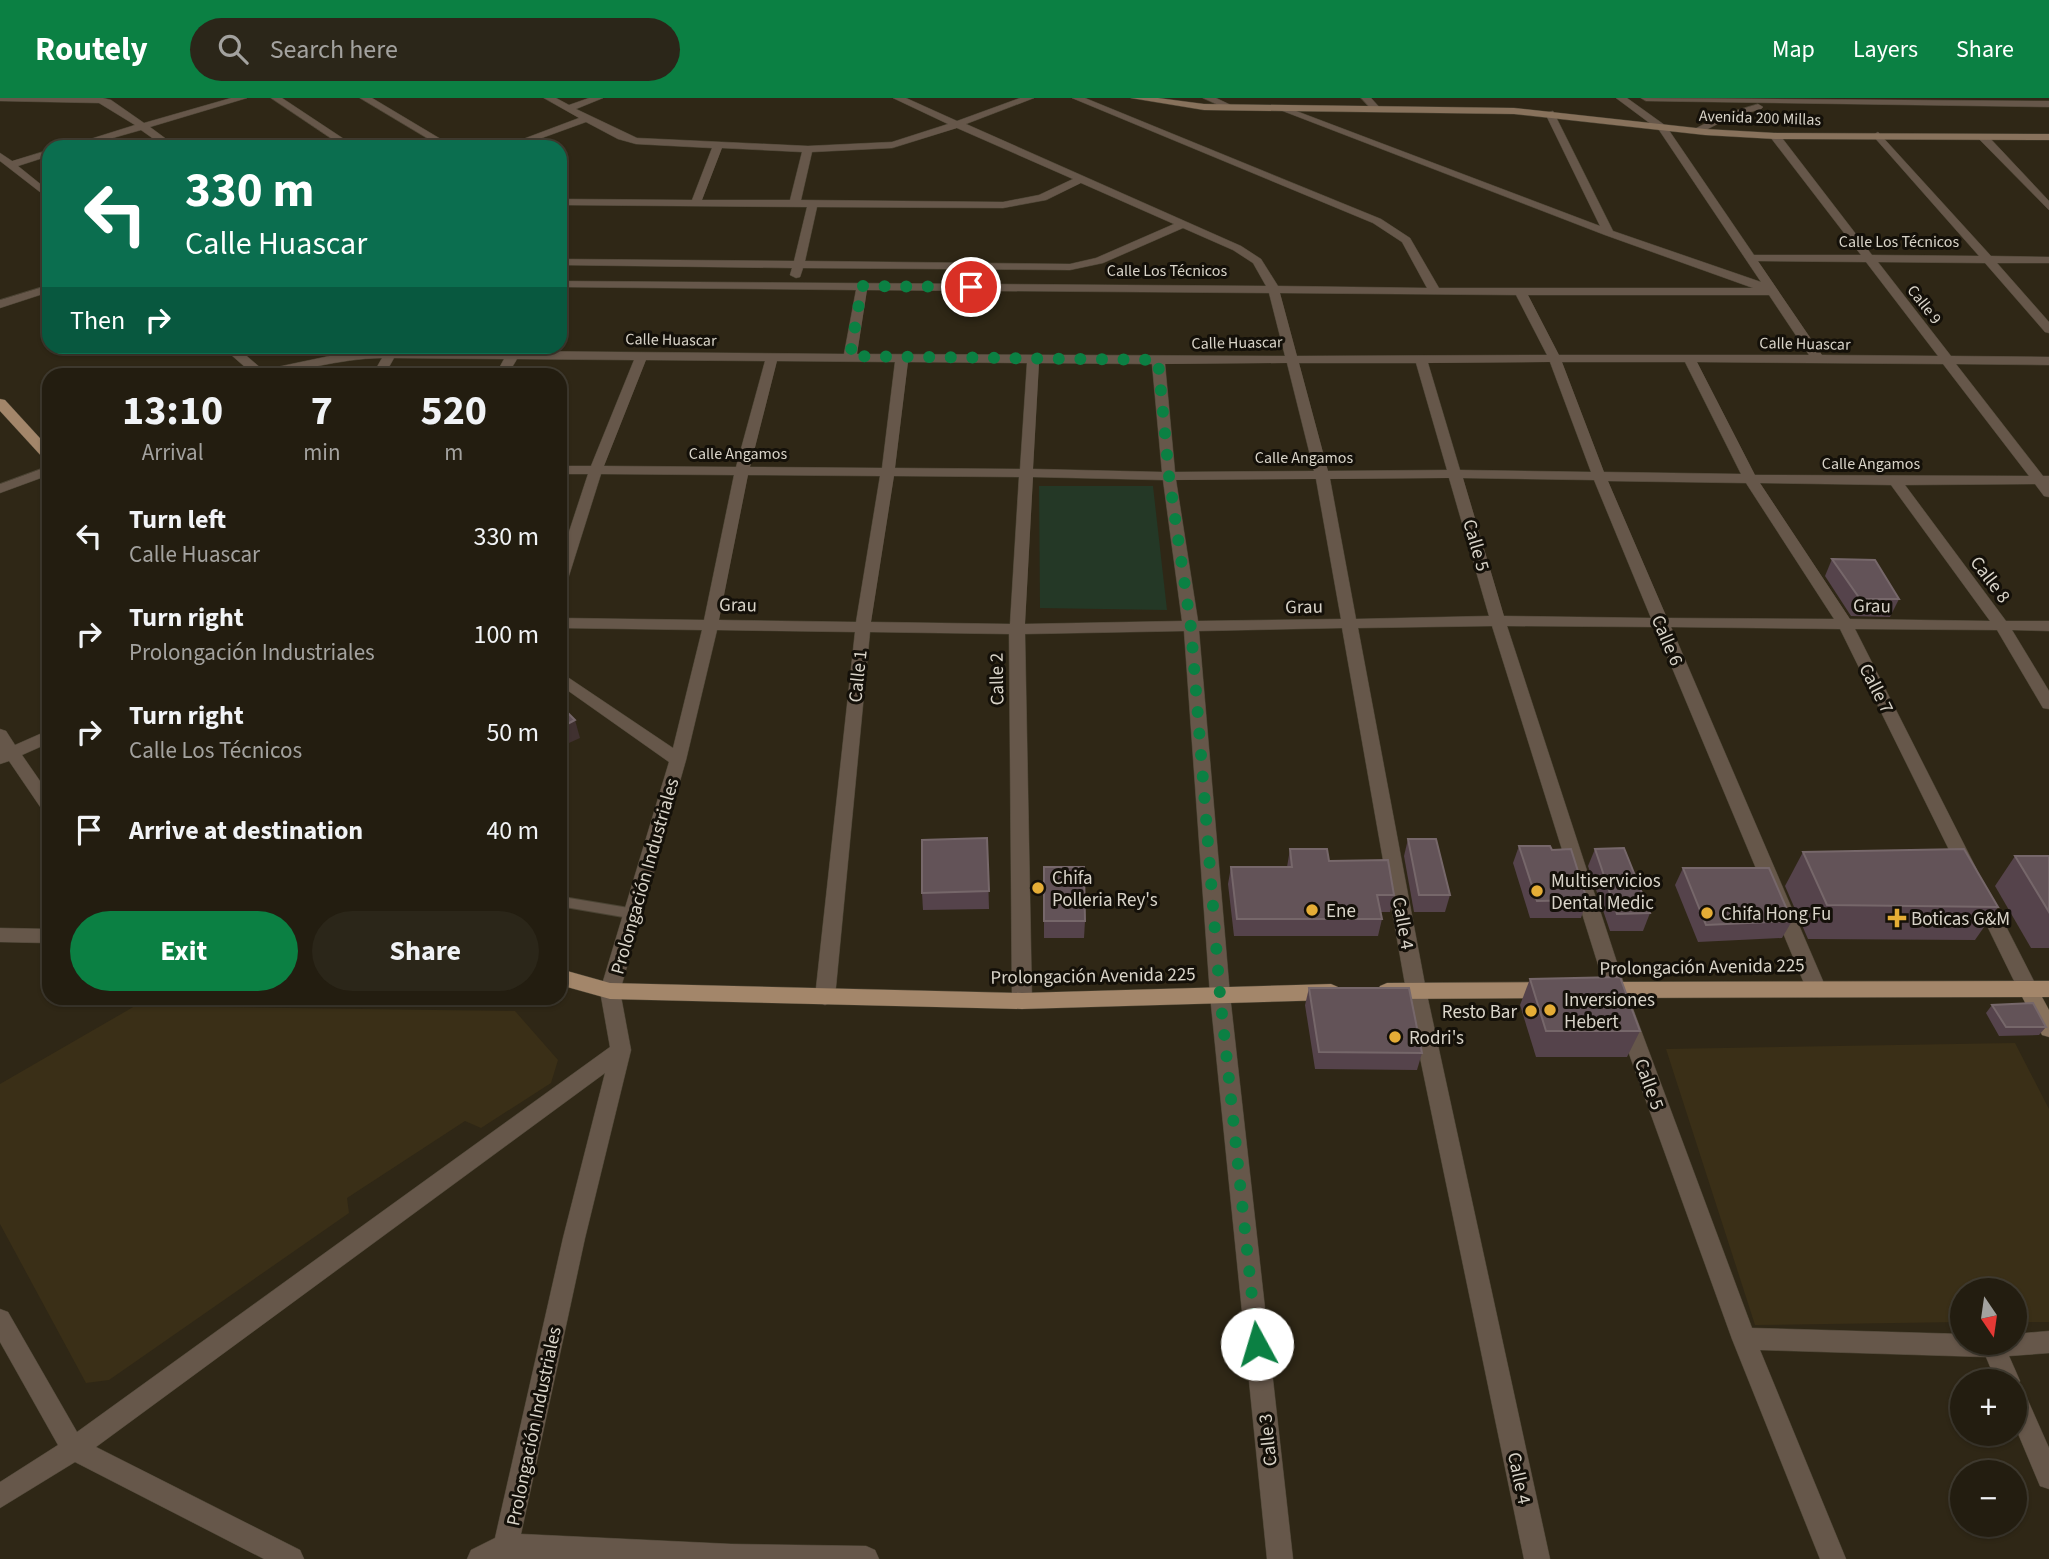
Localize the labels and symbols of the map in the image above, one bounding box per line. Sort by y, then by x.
street label: Avenida 200 Millas [1698,105,1822,131]
street label: Calle Los Técnicos [1839,231,1959,253]
pin [941,257,1001,317]
street label: Calle Los Técnicos [1107,260,1227,282]
street label: Calle 9 [1902,280,1947,329]
street label: Calle Huascar [625,328,717,352]
street label: Calle Huascar [1191,331,1283,355]
street label: Calle Huascar [1759,332,1851,356]
street label: Calle Angamos [689,443,787,465]
street label: Calle Angamos [1255,447,1353,469]
street label: Calle Angamos [1822,453,1920,475]
street label: Calle 5 [1455,516,1496,575]
street label: Calle 8 [1963,551,2016,609]
street label: Grau [719,592,757,619]
street label: Grau [1853,593,1891,620]
street label: Grau [1285,594,1323,621]
street label: Calle 6 [1644,611,1689,670]
street label: Calle 1 [842,648,875,704]
street label: Calle 2 [984,652,1011,706]
street label: Calle 7 [1852,659,1900,718]
street label: Prolongación Industriales [604,775,686,978]
place label: Chifa Polleria Rey's [1052,865,1158,914]
place label: Multiservicios Dental Medic [1551,868,1661,917]
marker: Chifa Polleria Rey's [1030,880,1046,896]
marker: Multiservicios Dental Medic [1529,883,1545,899]
street label: Calle 4 [1385,895,1420,952]
place label: Ene [1326,898,1356,925]
place label: Chifa Hong Fu [1721,901,1831,928]
marker: Ene [1304,902,1320,918]
marker: Chifa Hong Fu [1699,905,1715,921]
place label: Boticas G&M [1911,906,2010,933]
marker: Boticas G&M [1889,910,1905,926]
street label: Prolongación Avenida 225 [1599,952,1805,983]
street label: Prolongación Avenida 225 [990,961,1196,992]
place label: Inversiones Hebert [1564,987,1655,1036]
place label: Resto Bar [1442,999,1517,1026]
marker: Inversiones Hebert [1542,1002,1558,1018]
marker: Resto Bar [1523,1003,1539,1019]
place label: Rodri's [1409,1025,1464,1052]
marker: Rodri's [1387,1029,1403,1045]
street label: Calle 5 [1627,1055,1670,1114]
north arrow [1950,1278,2026,1354]
position arrow [1220,1307,1294,1381]
street label: Prolongación Industriales [500,1324,569,1528]
street label: Calle 3 [1252,1412,1285,1468]
street label: Calle 4 [1500,1450,1537,1507]

